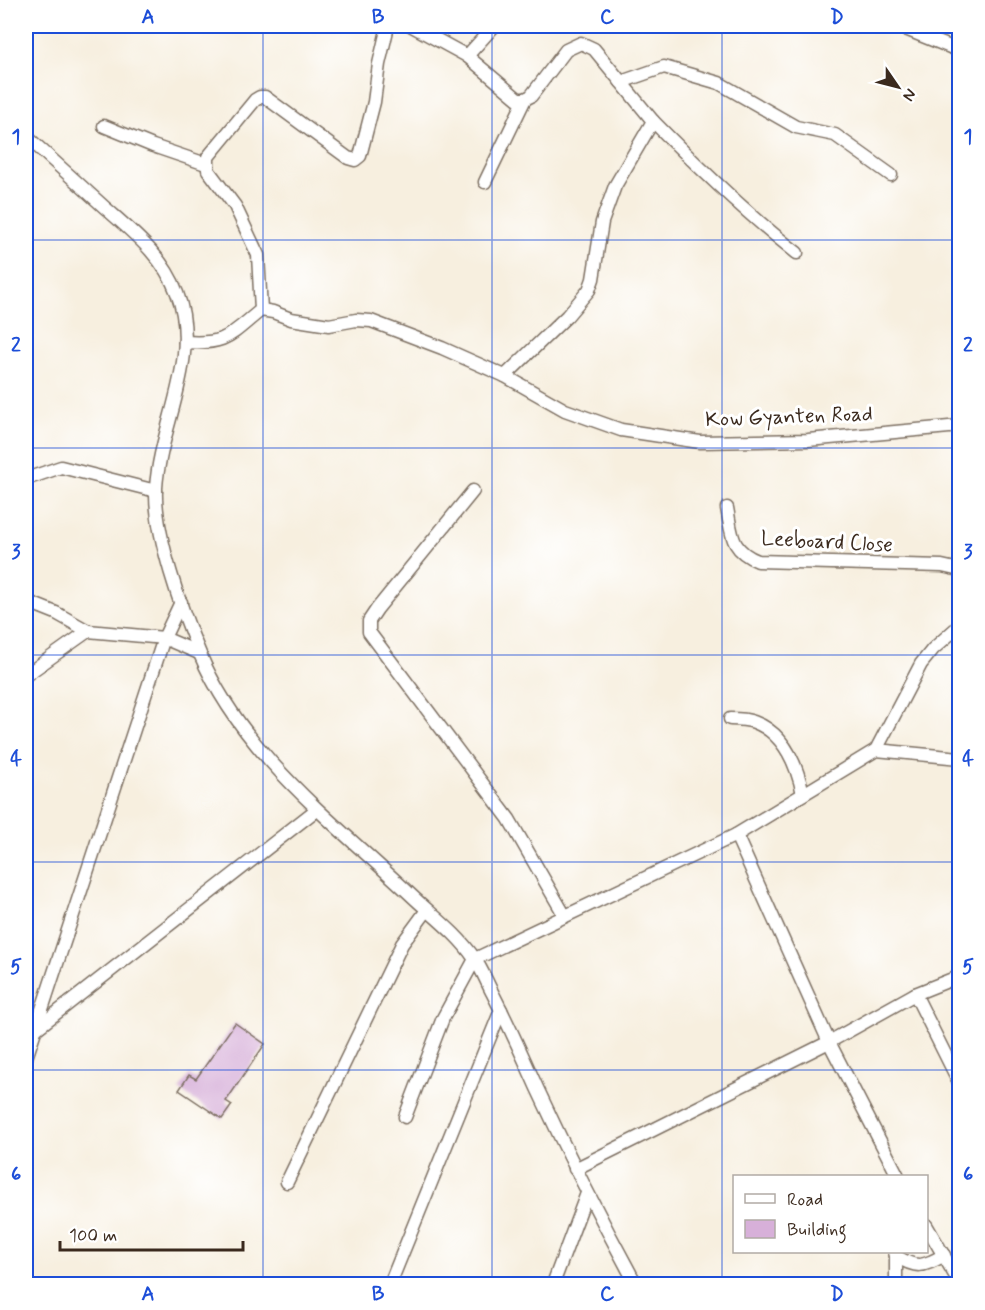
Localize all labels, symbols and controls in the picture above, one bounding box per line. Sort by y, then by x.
text: A [141,4,155,31]
text: B [372,4,385,31]
text: C [600,4,615,31]
text: D [830,4,844,31]
north arrow [868,57,928,117]
text: N [897,84,921,105]
text: 1 [12,124,20,151]
text: 1 [964,124,972,151]
text: 2 [11,332,21,359]
text: 2 [963,332,973,359]
street label: Kow Gyanten Road [705,400,873,434]
street label: Leeboard Close [760,525,894,559]
text: 3 [11,539,21,566]
text: 3 [963,539,973,566]
text: 4 [10,746,22,773]
text: 4 [962,746,974,773]
text: 5 [10,954,22,981]
text: 5 [962,954,974,981]
text: 6 [11,1161,21,1188]
text: 6 [963,1161,973,1188]
legend [733,1175,928,1253]
text: Road [787,1188,823,1212]
scale bar [60,1214,243,1252]
text: Building [787,1218,847,1244]
text: 100 m [69,1224,117,1248]
text: A [141,1281,155,1308]
text: B [372,1281,385,1308]
text: C [600,1281,615,1308]
text: D [830,1281,844,1308]

